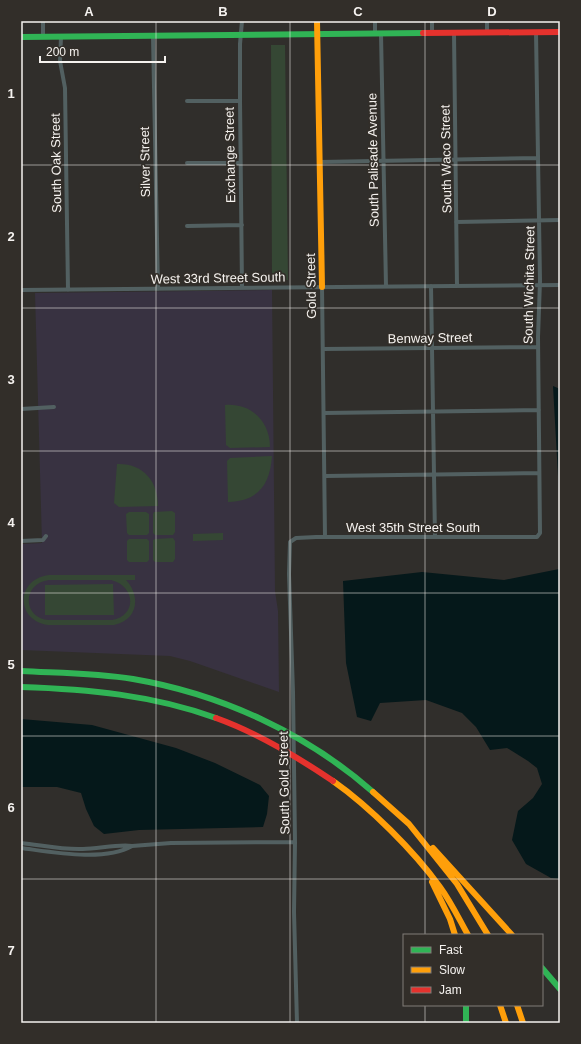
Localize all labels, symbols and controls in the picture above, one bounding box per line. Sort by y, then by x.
text: A [84,4,94,19]
text: B [218,4,228,19]
text: C [353,4,363,19]
text: D [487,4,497,19]
scale bar [40,38,165,64]
text: 200 m [46,45,79,59]
text: 1 [7,86,15,101]
street label: South Palisade Avenue [364,93,382,227]
street label: South Waco Street [438,104,454,213]
street label: Exchange Street [222,106,238,203]
street label: South Oak Street [48,113,64,213]
street label: Silver Street [137,126,153,198]
street label: South Wichita Street [520,225,538,344]
text: 2 [7,229,15,244]
street label: Gold Street [303,253,319,319]
street label: West 33rd Street South [150,269,286,287]
street label: Benway Street [388,330,473,346]
text: 3 [7,372,15,387]
text: 4 [7,515,15,530]
street label: West 35th Street South [346,520,480,535]
text: 5 [7,657,15,672]
street label: South Gold Street [276,731,292,835]
text: 6 [7,800,15,815]
legend [403,934,543,1006]
text: 7 [7,943,15,958]
text: Fast [439,943,463,957]
text: Slow [439,963,465,977]
text: Jam [439,983,462,997]

